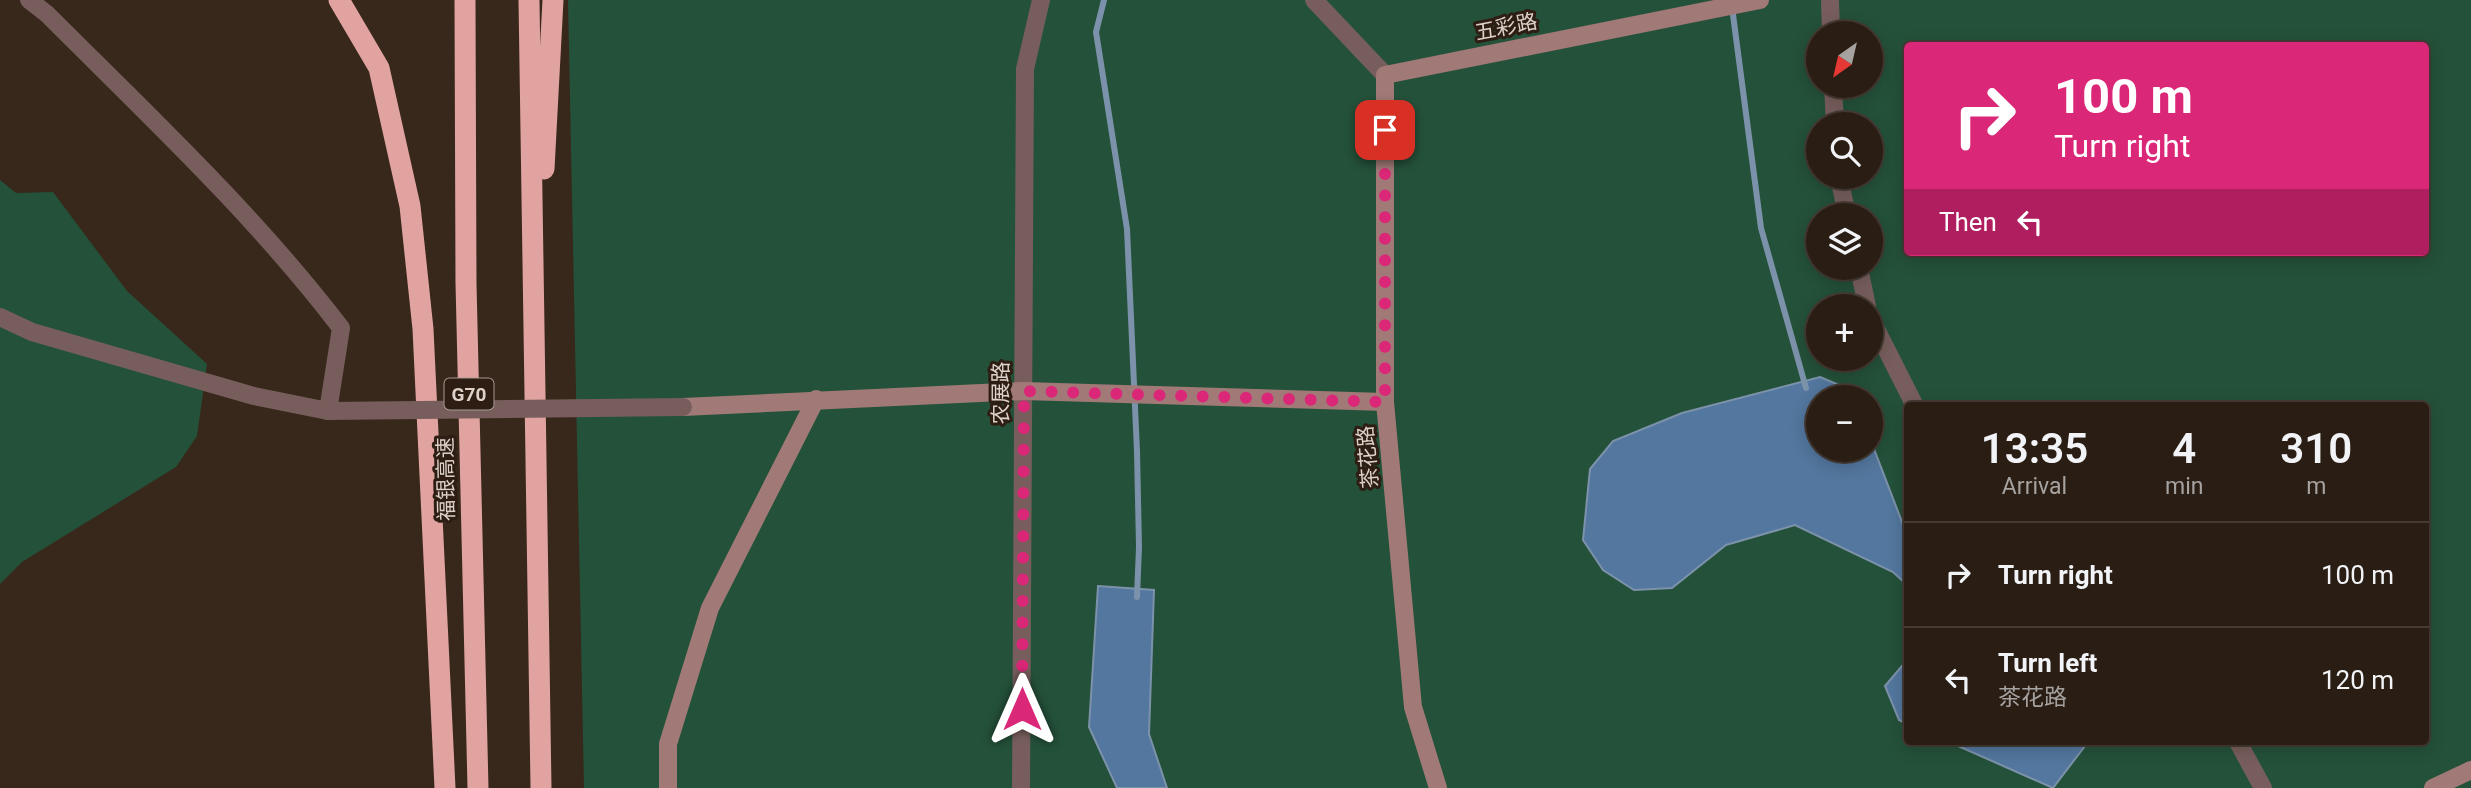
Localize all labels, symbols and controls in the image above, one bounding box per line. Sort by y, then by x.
street label: 五彩路 [1473,9,1539,45]
north arrow [1806,21,1883,98]
map controls [1806,21,1883,462]
text: 100 m [2054,68,2193,125]
icon: right [1939,70,2030,161]
pin [1355,100,1415,160]
icon: arrive [1366,111,1404,149]
button: search [1806,112,1883,189]
text: Turn right [2054,127,2190,165]
button: layers [1806,203,1883,280]
icon: left [2011,203,2049,241]
text: Then [1939,207,1997,237]
button: + [1806,294,1883,371]
street label: 农展路 [989,362,1013,425]
road number: G70 [444,378,494,410]
button: − [1806,385,1883,462]
text: 13:35 [1981,424,2088,473]
text: 4 [2172,424,2196,473]
text: 310 [2280,424,2352,473]
street label: 茶花路 [1353,425,1383,489]
street label: 福银高速 [433,437,459,521]
text: Arrival [2002,473,2067,500]
text: min [2165,473,2203,500]
text: m [2306,473,2326,500]
icon: right [1939,556,1977,594]
text: Turn right [1998,560,2113,590]
text: 100 m [2321,560,2394,590]
text: Turn left [1998,648,2097,678]
icon: left [1939,661,1977,699]
text: 120 m [2321,665,2394,695]
position arrow [985,672,1059,746]
text: 茶花路 [1998,684,2067,711]

